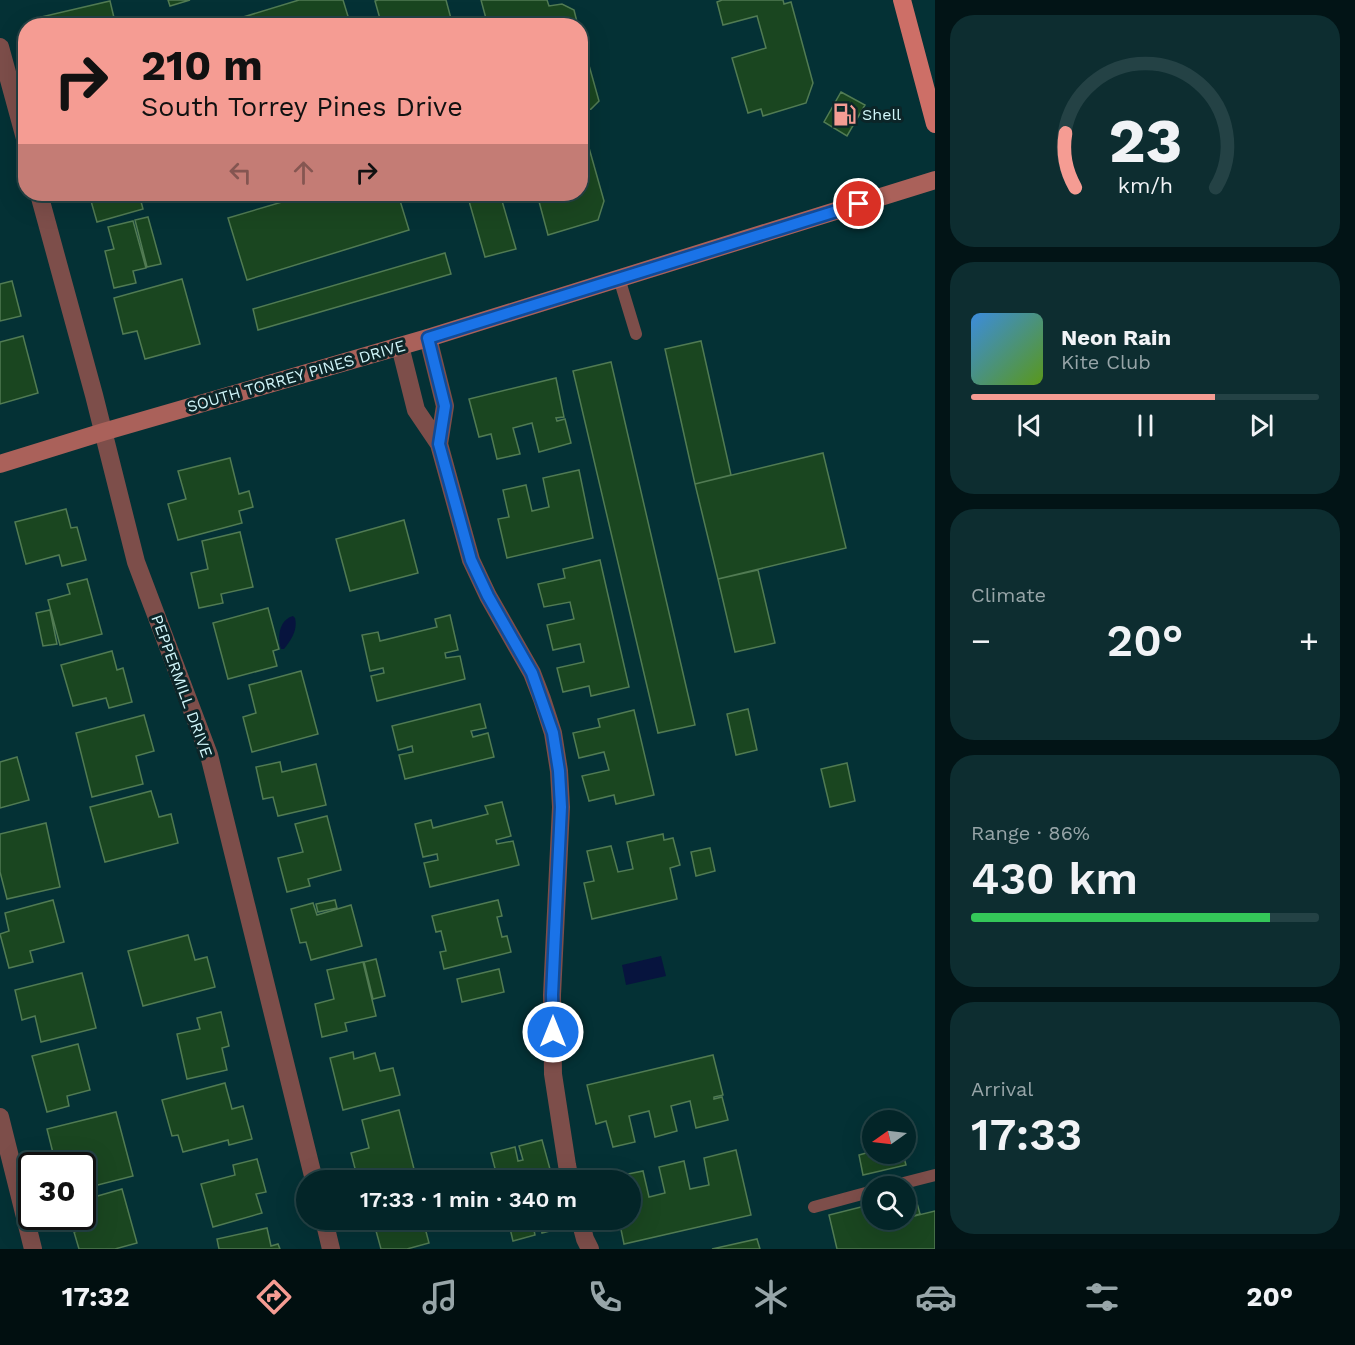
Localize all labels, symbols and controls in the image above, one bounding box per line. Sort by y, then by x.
text: 210 m [141,41,263,90]
icon: right [42,42,120,120]
text: South Torrey Pines Drive [141,91,463,123]
fuel station icon: Shell [831,101,857,127]
text: 23 [1108,104,1182,177]
place label: Shell [862,105,901,124]
icon: left [224,156,257,189]
icon: ahead [287,156,320,189]
icon: right [350,156,383,189]
text: km/h [1117,173,1173,198]
pin [833,178,884,229]
icon: arrive [842,187,875,220]
text: Neon Rain [1061,325,1171,350]
street label: SOUTH TORREY PINES DRIVE [185,336,407,416]
text: Kite Club [1061,350,1151,374]
icon: previous [1013,409,1046,442]
icon: pause [1129,409,1162,442]
icon: next [1245,409,1278,442]
text: Climate [971,583,1046,607]
street label: PEPPERMILL DRIVE [147,612,217,760]
text: 20° [1107,614,1183,667]
text: − [971,621,991,660]
text: + [1299,621,1319,660]
text: Range · 86% [971,821,1090,845]
text: 430 km [971,852,1138,905]
position arrow [521,1000,585,1064]
text: Arrival [971,1077,1033,1101]
text: 17:33 [971,1108,1082,1161]
north arrow [862,1110,916,1164]
map controls [862,1110,916,1230]
speed limit sign: 30 [18,1152,96,1230]
button: search [862,1176,916,1230]
text: 17:33 · 1 min · 340 m [360,1187,577,1212]
icon: directions [253,1276,295,1318]
icon: music [419,1276,461,1318]
icon: phone [584,1276,626,1318]
icon: climate [750,1276,792,1318]
icon: car [915,1276,957,1318]
icon: filters [1081,1276,1123,1318]
text: 17:32 [62,1281,130,1313]
text: 20° [1246,1281,1293,1313]

